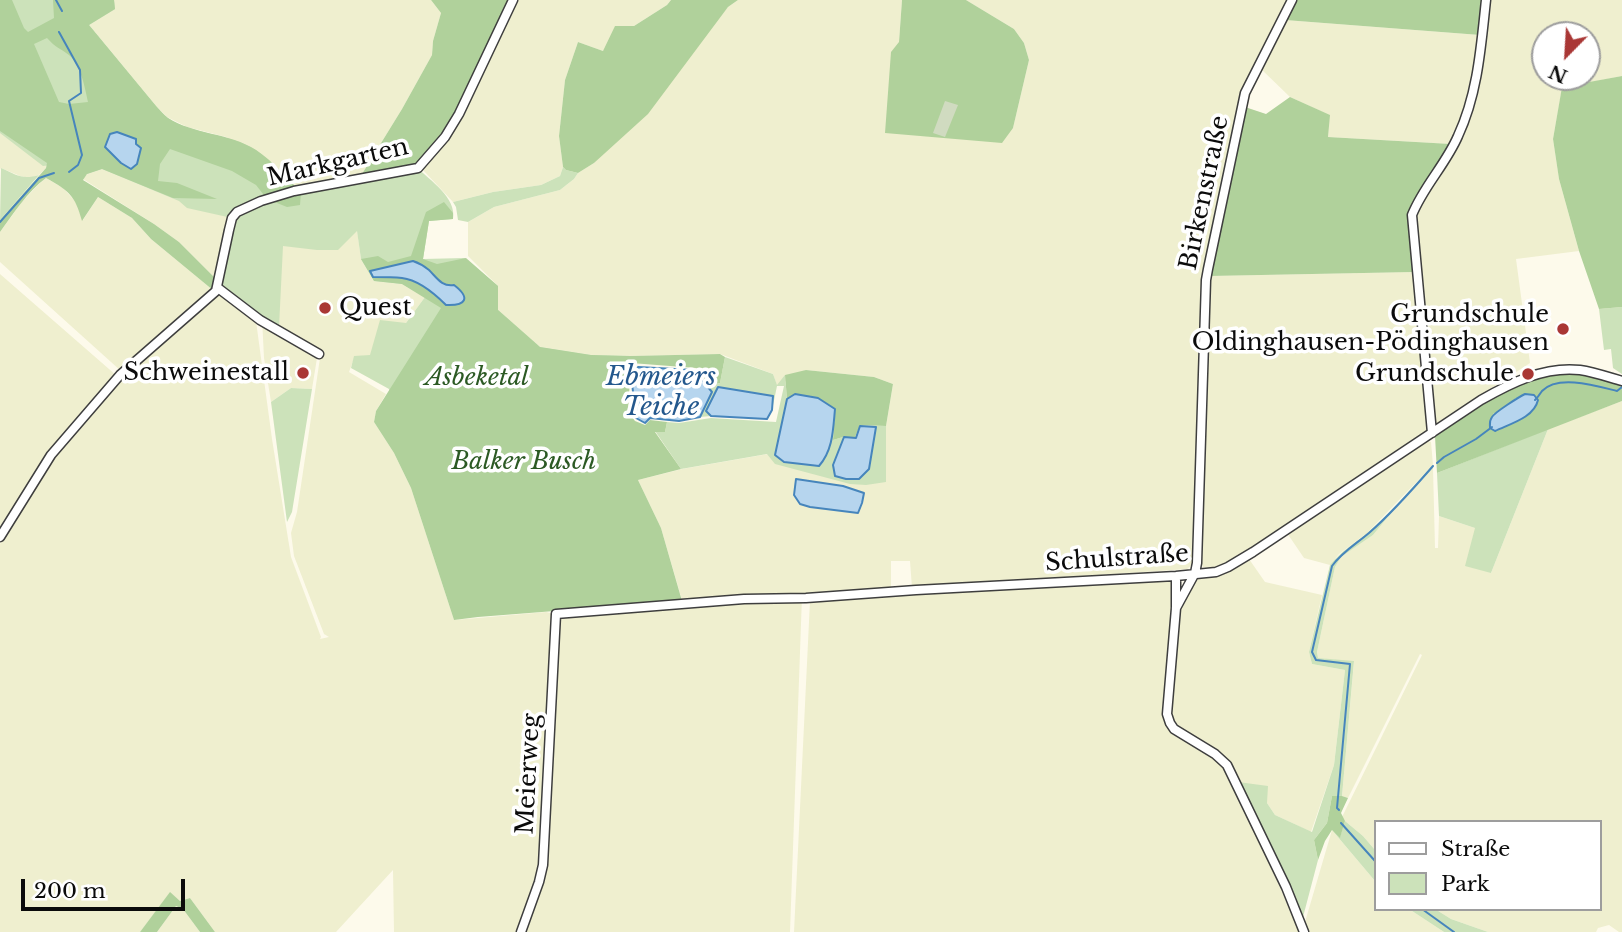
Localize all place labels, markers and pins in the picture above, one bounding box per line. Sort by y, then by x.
place label: Quest [339,294,412,322]
marker: Quest [317,300,333,316]
place label: Grundschule Oldinghausen-Pödinghausen [1192,301,1549,357]
marker: Grundschule Oldinghausen-Pödinghausen [1555,321,1571,337]
place label: Schweinestall [123,359,289,387]
place label: Grundschule [1355,360,1514,388]
marker: Schweinestall [295,365,311,381]
marker: Grundschule [1520,366,1536,382]

